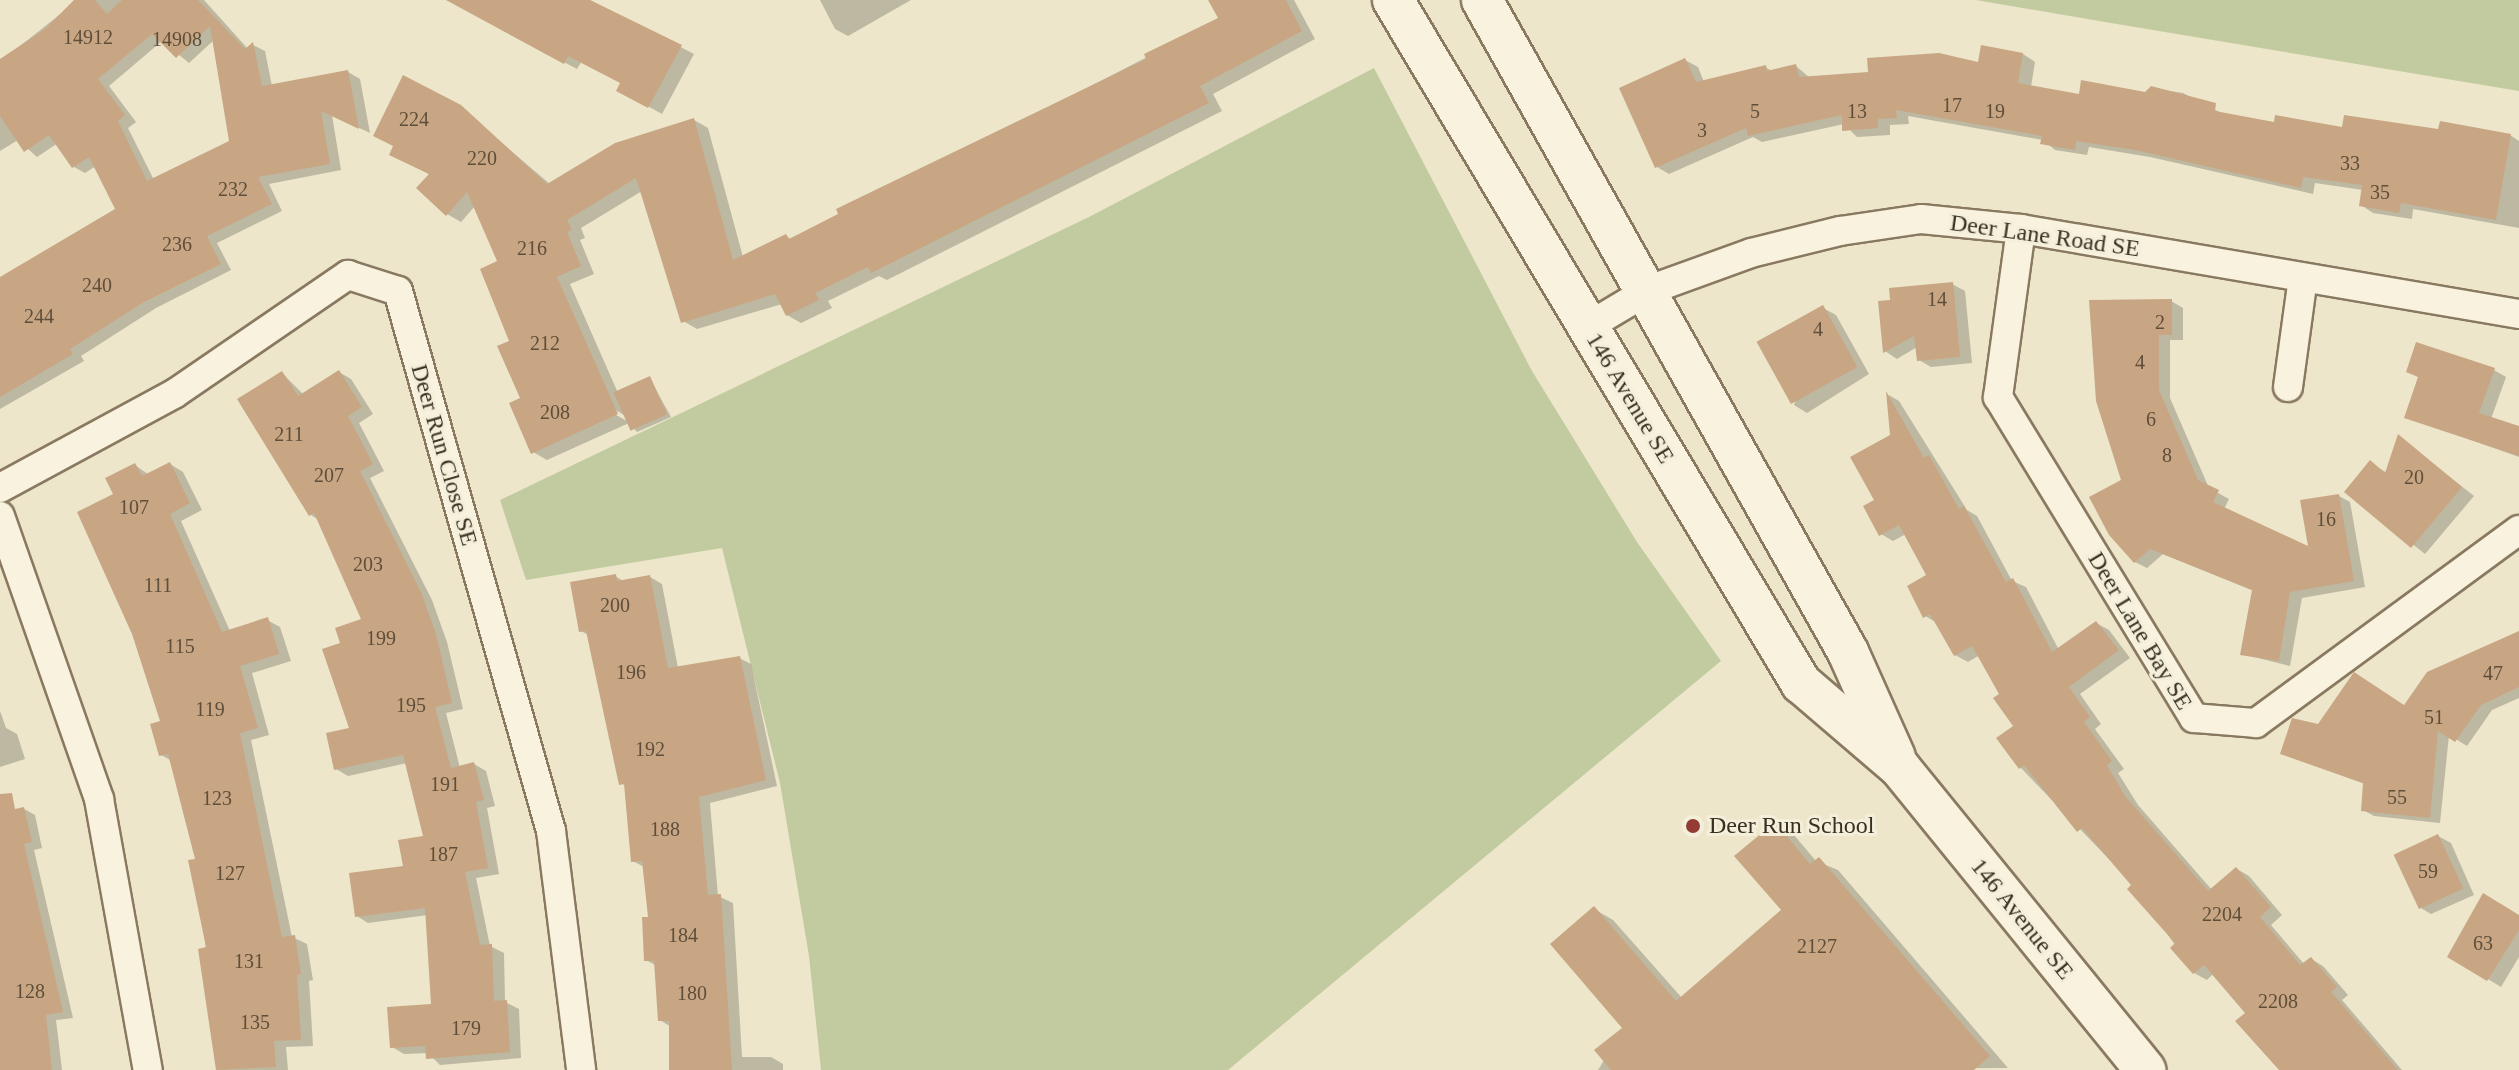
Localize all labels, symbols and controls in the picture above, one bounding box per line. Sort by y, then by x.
house number: 14912 [63,25,113,49]
house number: 14908 [152,27,202,51]
house number: 17 [1942,93,1962,117]
house number: 5 [1750,99,1760,123]
house number: 13 [1847,99,1867,123]
house number: 19 [1985,99,2005,123]
house number: 224 [399,107,429,131]
house number: 3 [1697,118,1707,142]
house number: 220 [467,146,497,170]
house number: 33 [2340,151,2360,175]
house number: 232 [218,177,248,201]
house number: 35 [2370,180,2390,204]
street label: Deer Lane Road SE [1948,208,2142,264]
house number: 236 [162,232,192,256]
house number: 216 [517,236,547,260]
house number: 240 [82,273,112,297]
house number: 14 [1927,287,1947,311]
house number: 244 [24,304,54,328]
house number: 2 [2155,310,2165,334]
house number: 4 [1813,317,1823,341]
street label: 146 Avenue SE [1579,327,1681,469]
house number: 212 [530,331,560,355]
house number: 4 [2135,350,2145,374]
street label: Deer Run Close SE [404,361,484,549]
house number: 208 [540,400,570,424]
house number: 6 [2146,407,2156,431]
house number: 211 [274,422,304,446]
house number: 8 [2162,443,2172,467]
house number: 207 [314,463,344,487]
house number: 20 [2404,465,2424,489]
house number: 107 [119,495,149,519]
house number: 16 [2316,507,2336,531]
street label: Deer Lane Bay SE [2081,547,2199,715]
house number: 203 [353,552,383,576]
house number: 111 [144,573,172,597]
house number: 200 [600,593,630,617]
house number: 199 [366,626,396,650]
house number: 115 [165,634,195,658]
house number: 196 [616,660,646,684]
house number: 47 [2483,661,2503,685]
house number: 195 [396,693,426,717]
house number: 119 [195,697,225,721]
house number: 51 [2424,705,2444,729]
house number: 192 [635,737,665,761]
house number: 191 [430,772,460,796]
house number: 55 [2387,785,2407,809]
house number: 123 [202,786,232,810]
place label: Deer Run School [1709,812,1874,840]
house number: 188 [650,817,680,841]
marker: Deer Run School [1684,817,1702,835]
house number: 187 [428,842,458,866]
street label: 146 Avenue SE [1964,852,2080,986]
house number: 59 [2418,859,2438,883]
house number: 127 [215,861,245,885]
house number: 2204 [2202,902,2242,926]
house number: 184 [668,923,698,947]
house number: 63 [2473,931,2493,955]
house number: 2127 [1797,934,1837,958]
house number: 131 [234,949,264,973]
house number: 128 [15,979,45,1003]
house number: 180 [677,981,707,1005]
house number: 2208 [2258,989,2298,1013]
house number: 135 [240,1010,270,1034]
house number: 179 [451,1016,481,1040]

